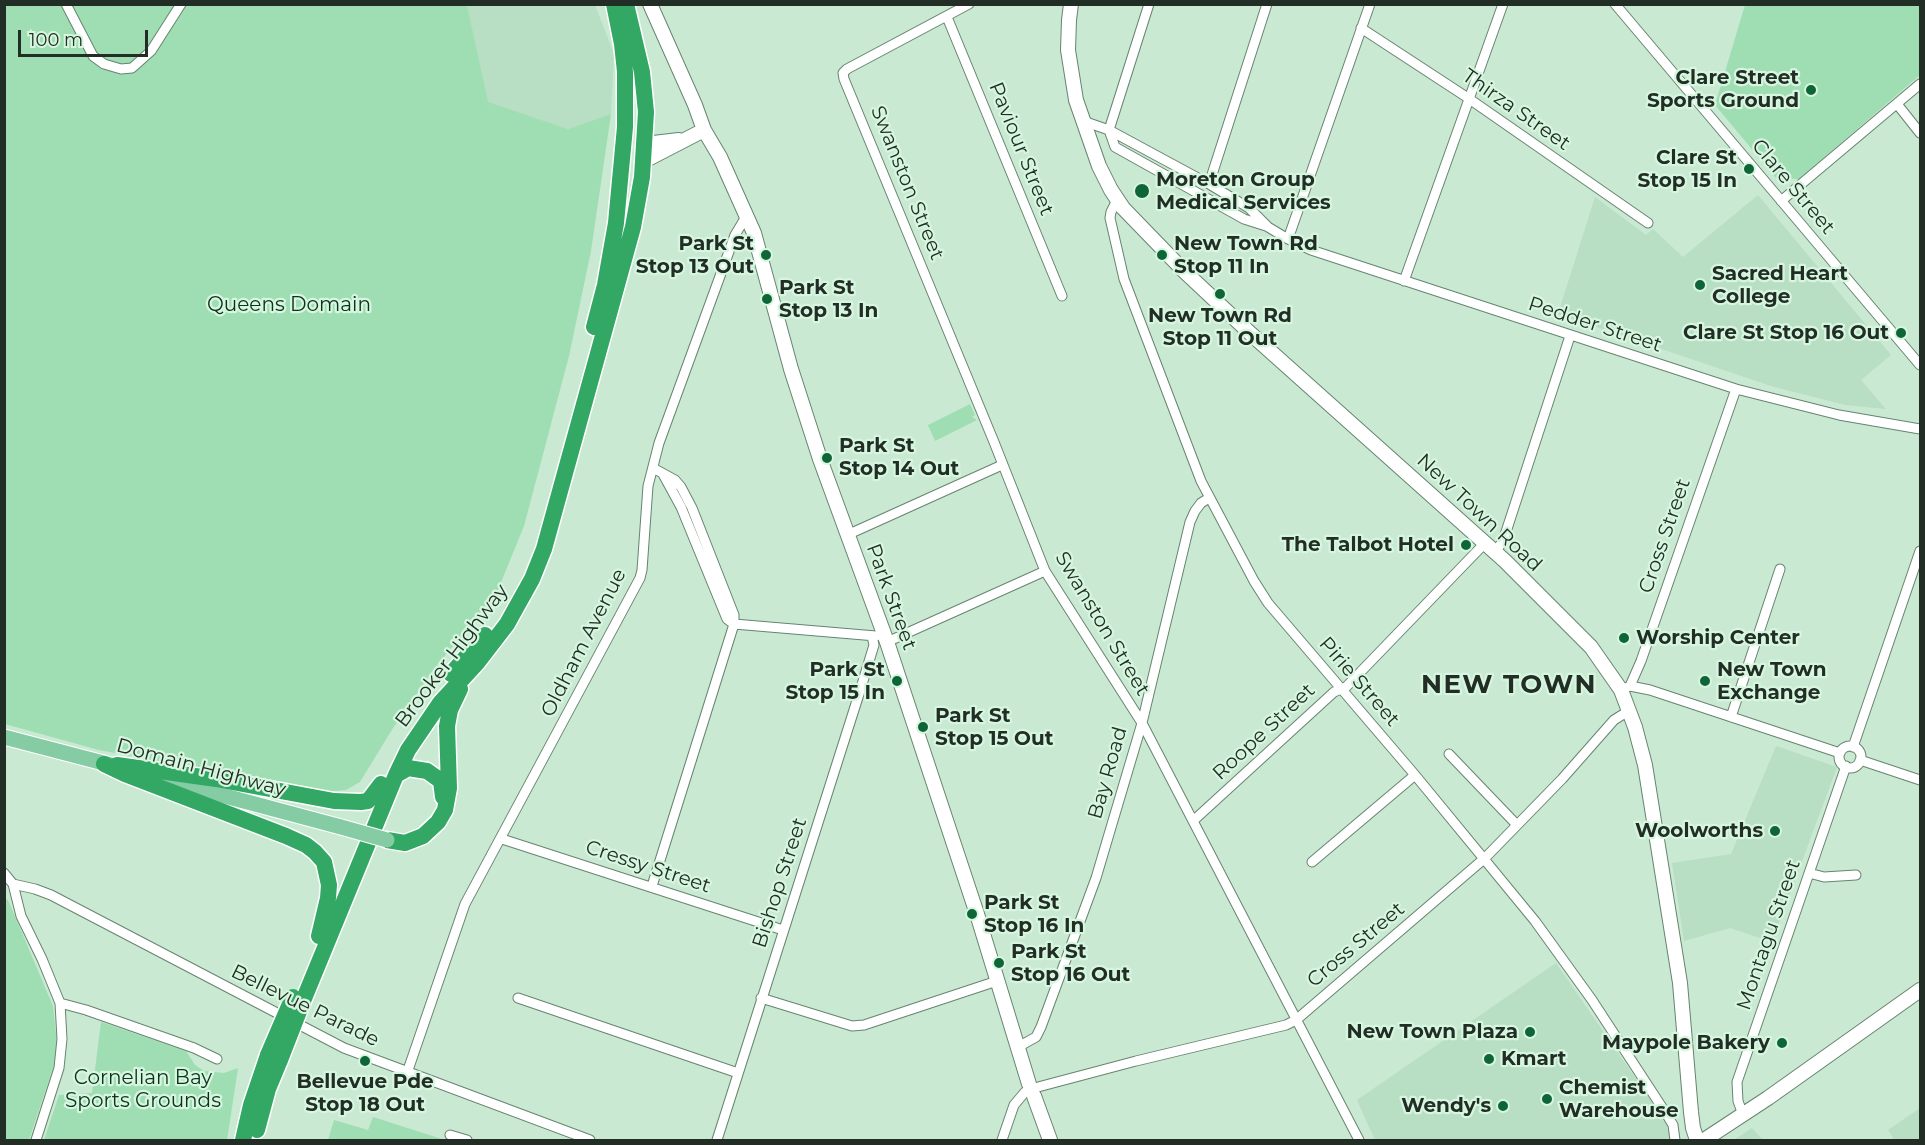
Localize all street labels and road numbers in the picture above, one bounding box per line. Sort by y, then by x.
street label: Thirza Street [1457,64,1575,156]
street label: Paviour Street [983,79,1059,219]
street label: Swanston Street [865,103,949,263]
street label: Clare Street [1746,135,1840,239]
street label: Pedder Street [1525,292,1665,358]
street label: New Town Road [1411,449,1547,577]
street label: Cross Street [1634,475,1696,597]
street label: Park Street [861,541,921,653]
street label: Swanston Street [1050,548,1154,700]
street label: Oldham Avenue [536,565,632,721]
street label: Brooker Highway [390,580,514,732]
street label: Pirie Street [1314,632,1404,732]
street label: Roope Street [1208,679,1320,785]
street label: Bay Road [1083,724,1133,822]
street label: Domain Highway [114,734,288,802]
street label: Bishop Street [748,815,812,951]
street label: Cressy Street [582,835,714,899]
street label: Montagu Street [1732,857,1806,1013]
street label: Cross Street [1302,897,1410,993]
street label: Bellevue Parade [227,960,383,1052]

